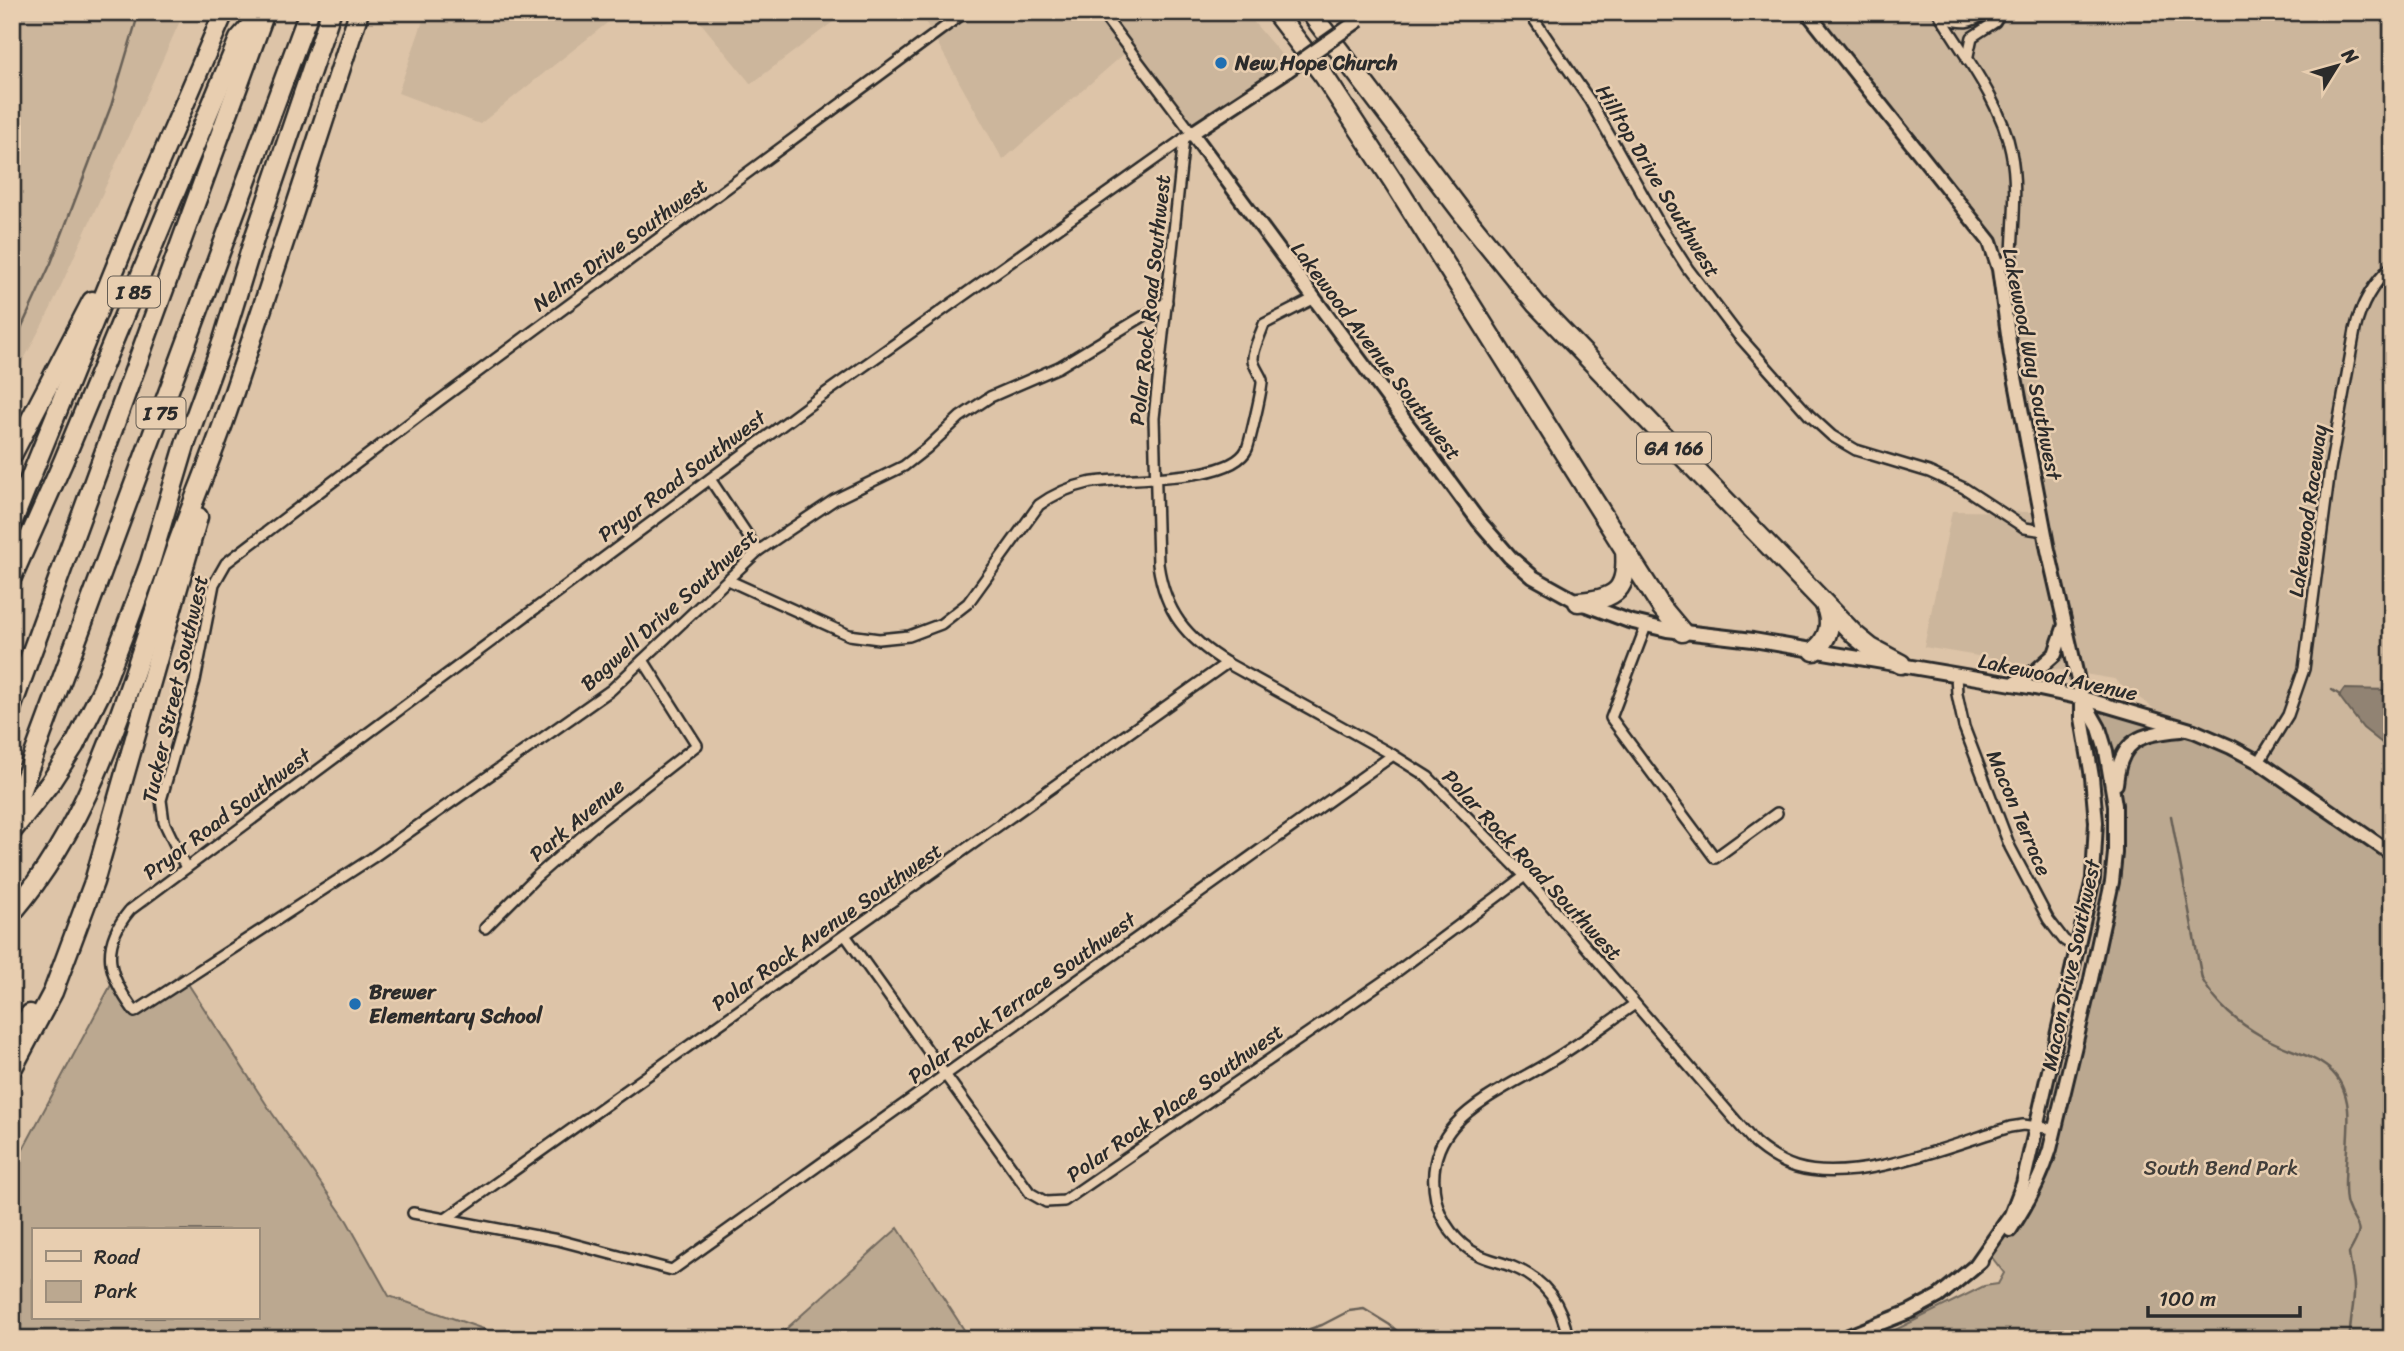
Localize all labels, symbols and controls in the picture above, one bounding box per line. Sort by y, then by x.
north arrow [2302,32,2372,102]
text: N [2332,40,2368,72]
place label: New Hope Church [1234,44,1397,82]
marker: New Hope Church [1213,55,1229,71]
street label: Hilltop Drive Southwest [1585,77,1731,285]
street label: Nelms Drive Southwest [524,168,716,322]
street label: Polar Rock Road Southwest [1118,173,1182,427]
street label: Lakewood Avenue Southwest [1281,233,1471,469]
street label: Lakewood Way Southwest [1991,245,2073,485]
road number: I 85 [108,276,160,308]
road number: I 75 [136,398,186,428]
street label: Pryor Road Southwest [589,399,776,552]
street label: Lakewood Raceway [2277,422,2339,600]
road number: GA 166 [1637,432,1711,463]
street label: Bagwell Drive Southwest [571,519,767,701]
street label: Tucker Street Southwest [130,571,220,807]
street label: Lakewood Avenue [1975,642,2141,712]
street label: Pryor Road Southwest [134,737,321,890]
street label: Macon Terrace [1975,744,2063,882]
street label: Polar Rock Road Southwest [1432,760,1632,970]
street label: Park Avenue [520,768,634,872]
street label: Polar Rock Avenue Southwest [703,832,951,1022]
street label: Macon Drive Southwest [2030,854,2112,1074]
street label: Polar Rock Terrace Southwest [899,901,1146,1094]
place label: Brewer Elementary School [369,973,543,1035]
marker: Brewer Elementary School [347,996,363,1012]
street label: Polar Rock Place Southwest [1058,1013,1292,1193]
park label: South Bend Park [2144,1149,2298,1187]
legend [32,1228,259,1320]
text: Road [94,1238,141,1276]
text: Park [94,1272,137,1310]
scale bar [2148,1274,2301,1318]
text: 100 m [2159,1280,2216,1318]

